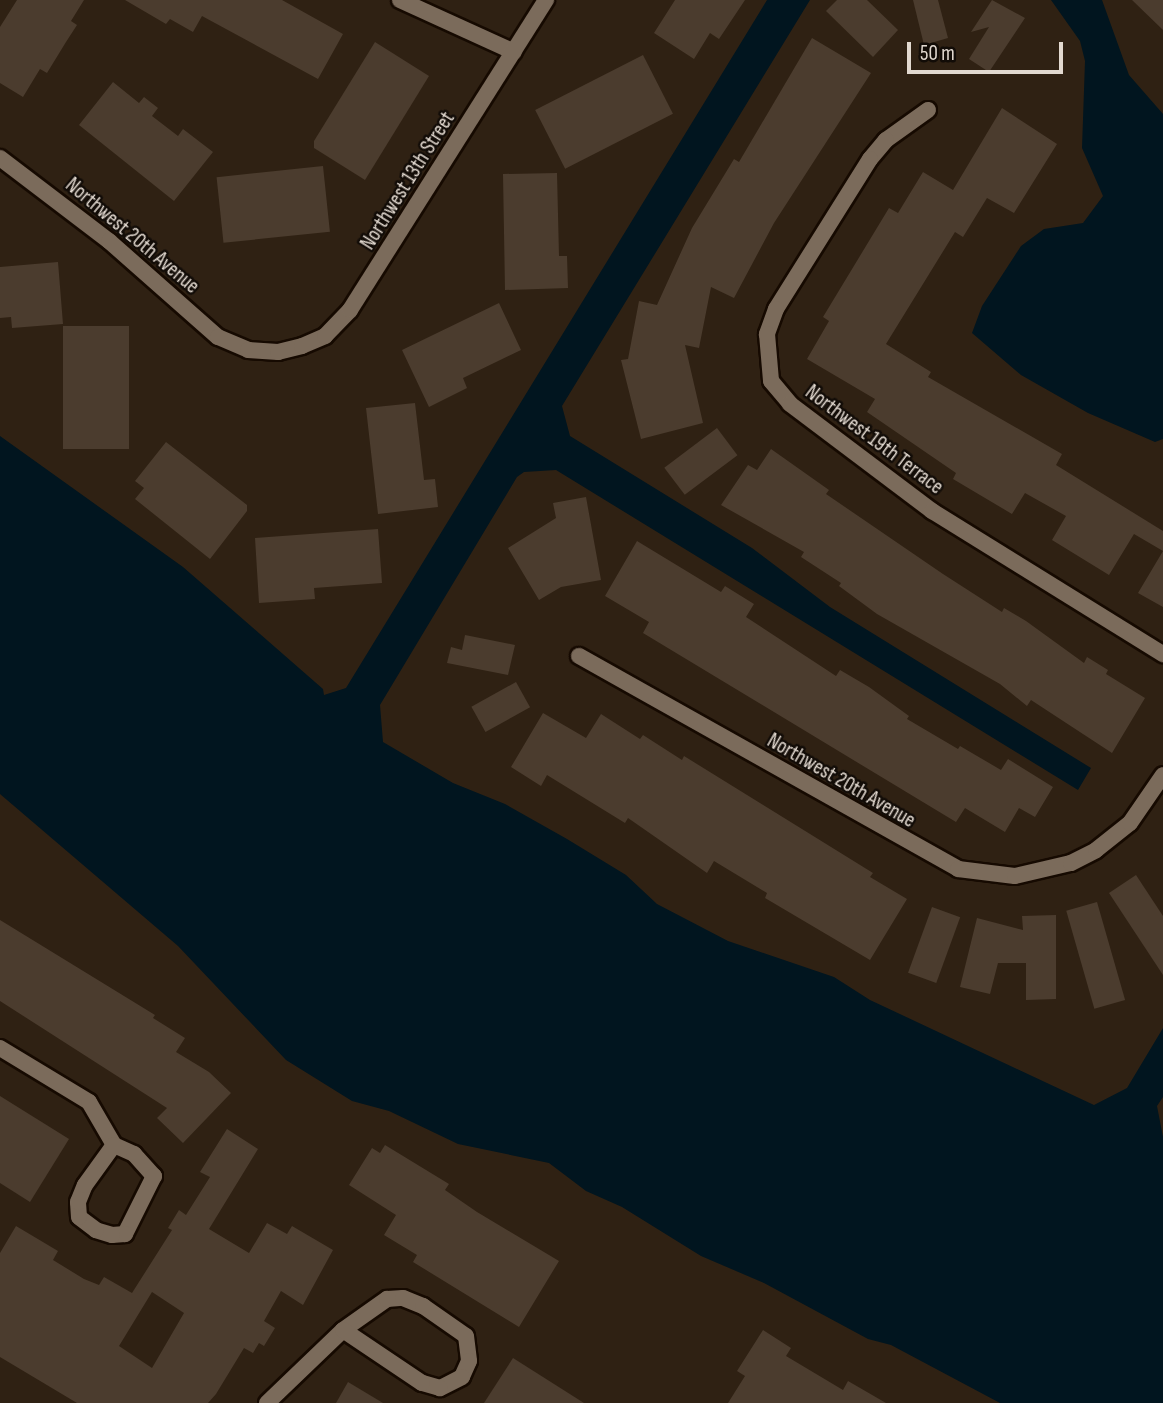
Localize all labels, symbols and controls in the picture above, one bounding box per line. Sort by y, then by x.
scale bar [911,28,1067,72]
text: 50 m [920,41,955,66]
street label: Northwest 13th Street [356,107,460,255]
street label: Northwest 20th Avenue [60,173,204,299]
street label: Northwest 19th Terrace [800,380,948,500]
street label: Northwest 20th Avenue [763,728,919,834]

